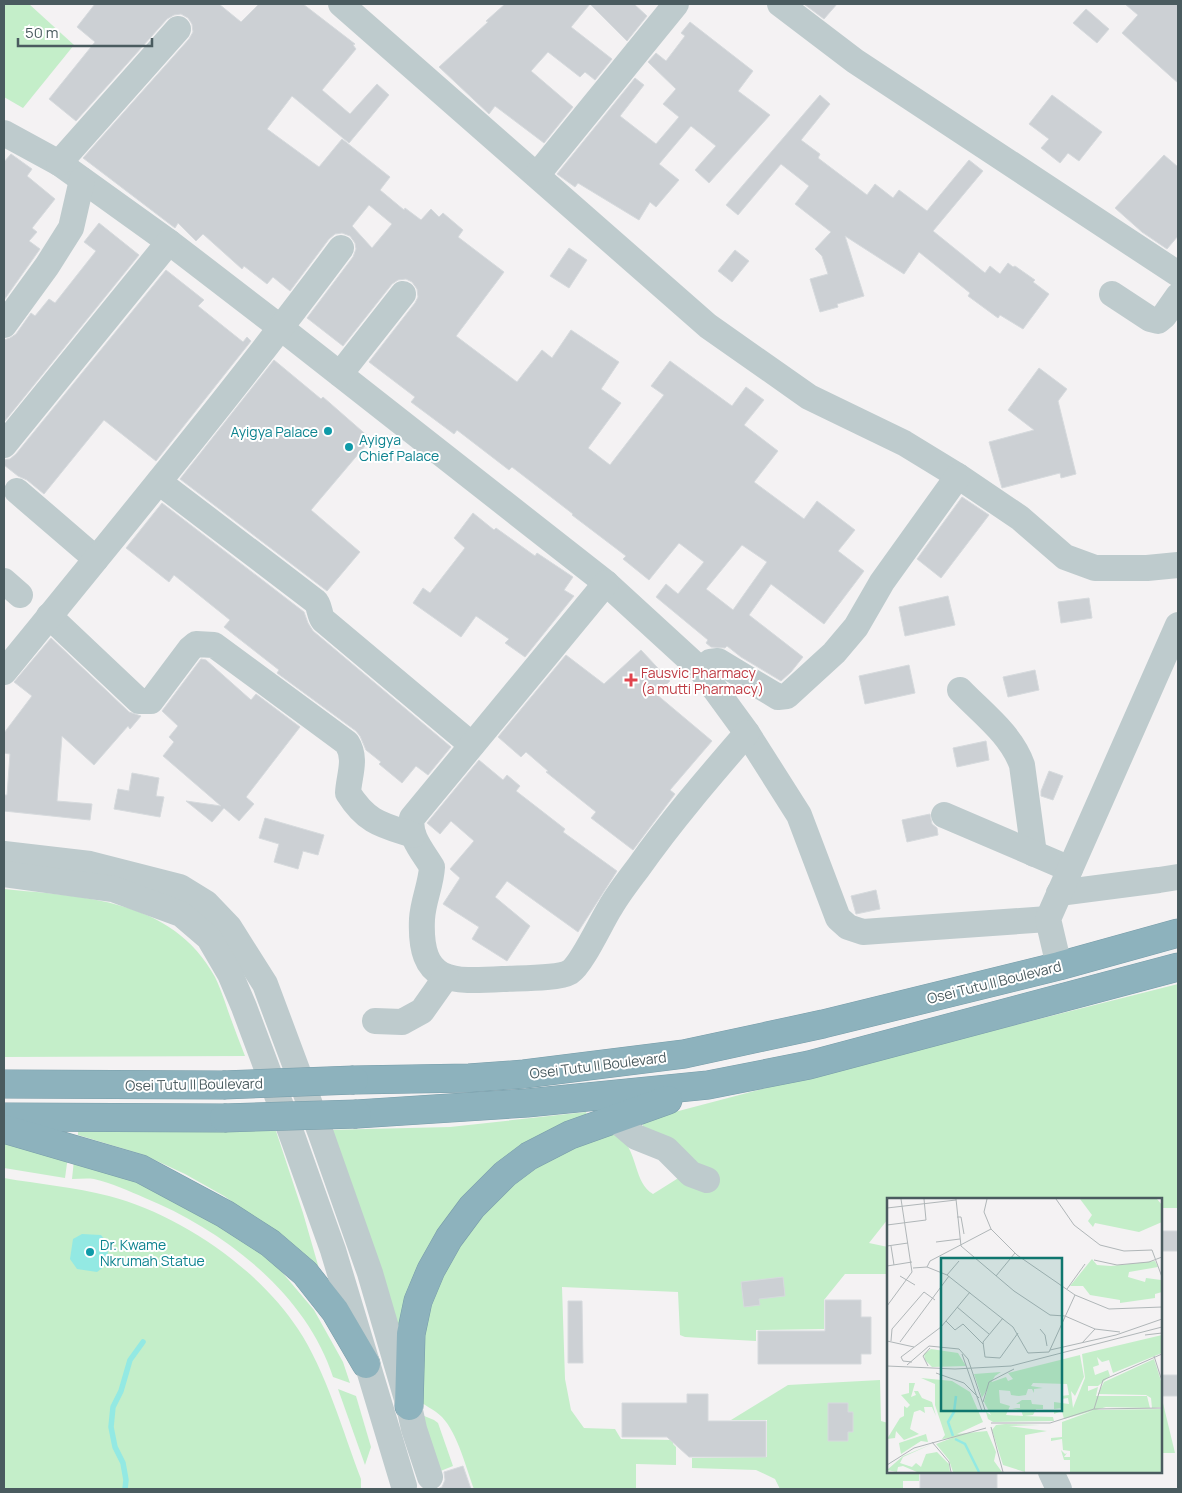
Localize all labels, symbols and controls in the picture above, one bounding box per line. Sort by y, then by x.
scale bar [18,15,151,47]
text: 50 m [25,22,59,43]
place label: Ayigya Palace [231,422,318,441]
marker: Ayigya Palace [322,425,334,437]
place label: Ayigya Chief Palace [359,430,439,465]
marker: Ayigya Chief Palace [343,441,355,453]
place label: Fausvic Pharmacy (a mutti Pharmacy) [641,663,764,698]
marker: Fausvic Pharmacy (a mutti Pharmacy) [625,674,637,686]
street label: Osei Tutu II Boulevard [925,956,1063,1008]
street label: Osei Tutu II Boulevard [528,1047,668,1083]
street label: Osei Tutu II Boulevard [125,1073,263,1095]
inset map [887,1198,1162,1473]
place label: Dr. Kwame Nkrumah Statue [100,1235,205,1270]
marker: Dr. Kwame Nkrumah Statue [84,1246,96,1258]

